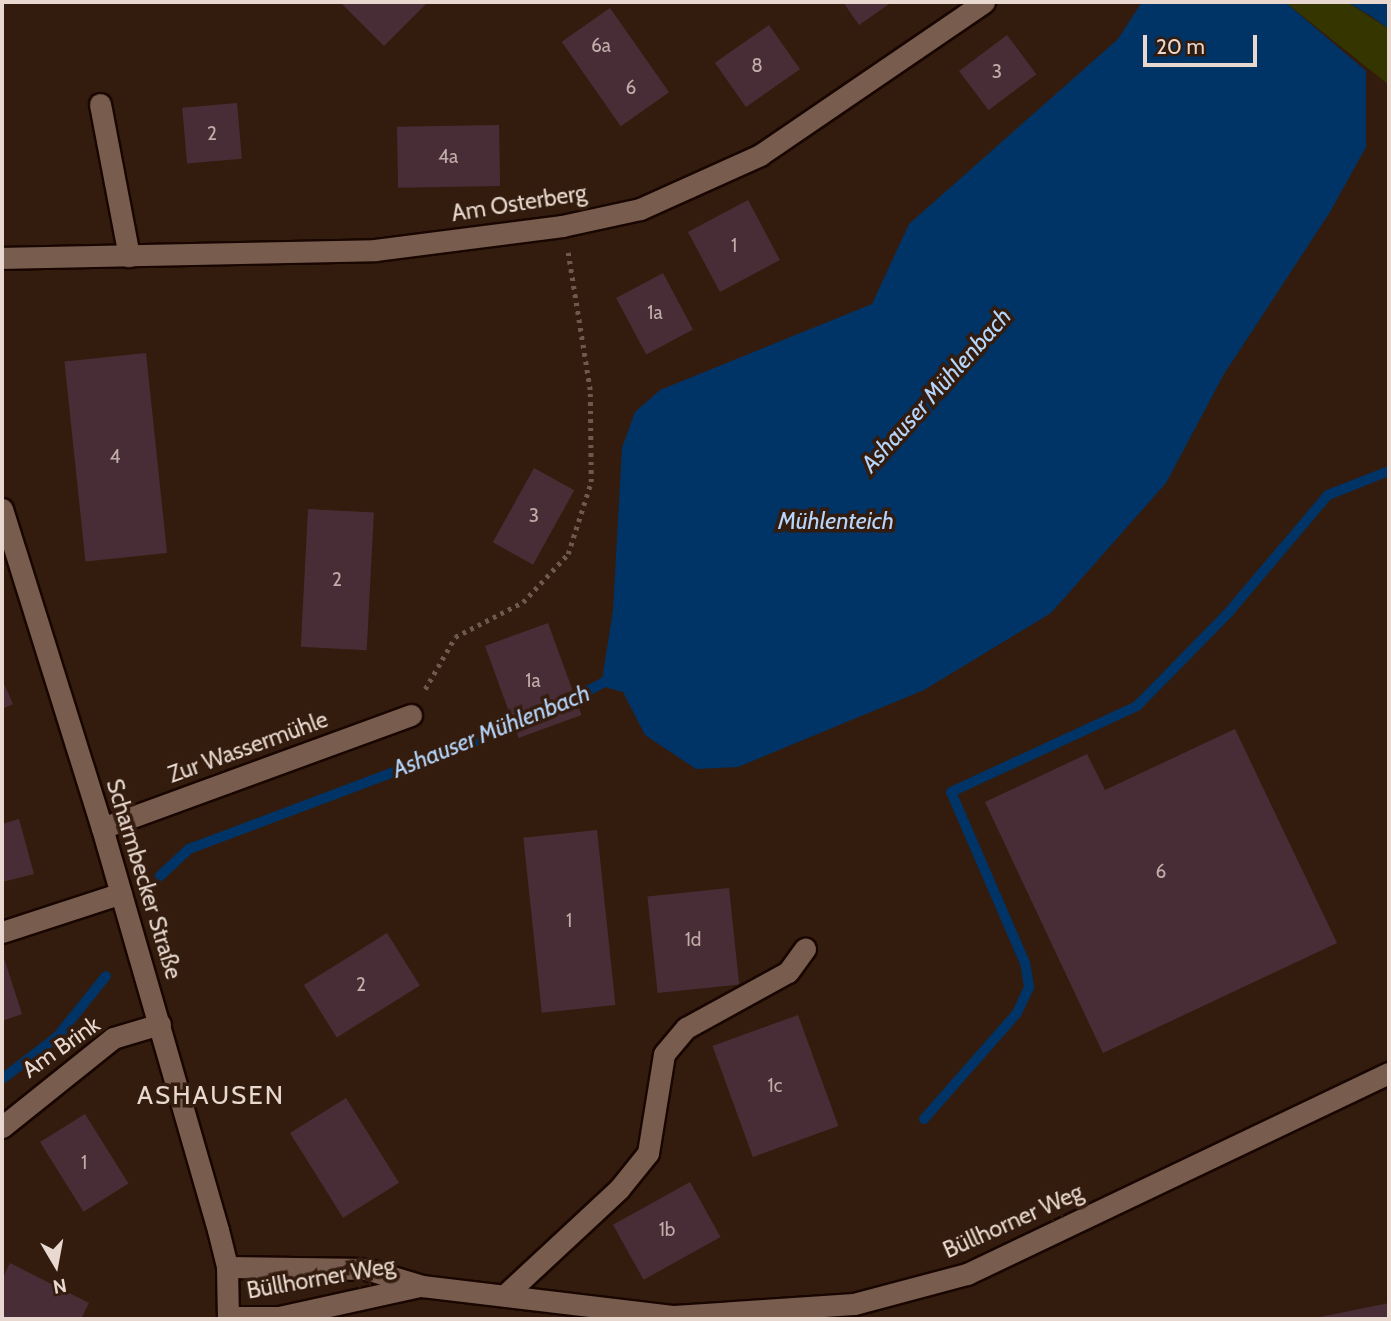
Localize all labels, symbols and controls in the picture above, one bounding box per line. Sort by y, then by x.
scale bar [1146,21,1260,65]
text: 20 m [1156,34,1205,59]
house number: 6a [591,35,611,57]
house number: 8 [751,55,763,77]
house number: 3 [992,61,1002,83]
house number: 6 [626,77,636,99]
house number: 2 [207,123,217,145]
house number: 4a [438,146,458,168]
street label: Am Osterberg [449,179,589,227]
house number: 1 [731,235,737,257]
house number: 1a [647,302,663,324]
water label: Ashauser Mühlenbach [855,302,1017,478]
house number: 4 [110,446,120,468]
house number: 3 [529,505,539,527]
water label: Mühlenteich [778,507,894,535]
house number: 2 [332,569,342,591]
house number: 1a [525,670,541,692]
water label: Ashauser Mühlenbach [388,678,594,784]
street label: Zur Wassermühle [164,705,332,789]
street label: Scharmbecker Straße [100,776,188,982]
house number: 6 [1156,861,1166,883]
house number: 1 [566,910,572,932]
house number: 1d [685,929,701,951]
house number: 2 [356,974,366,996]
street label: Am Brink [17,1010,105,1084]
house number: 1c [768,1075,782,1097]
district label: ASHAUSEN [138,1080,284,1112]
house number: 1 [81,1152,87,1174]
street label: Büllhorner Weg [939,1178,1087,1264]
house number: 1b [659,1219,675,1241]
north arrow [21,1230,91,1300]
street label: Büllhorner Weg [245,1251,397,1305]
text: N [51,1274,68,1299]

